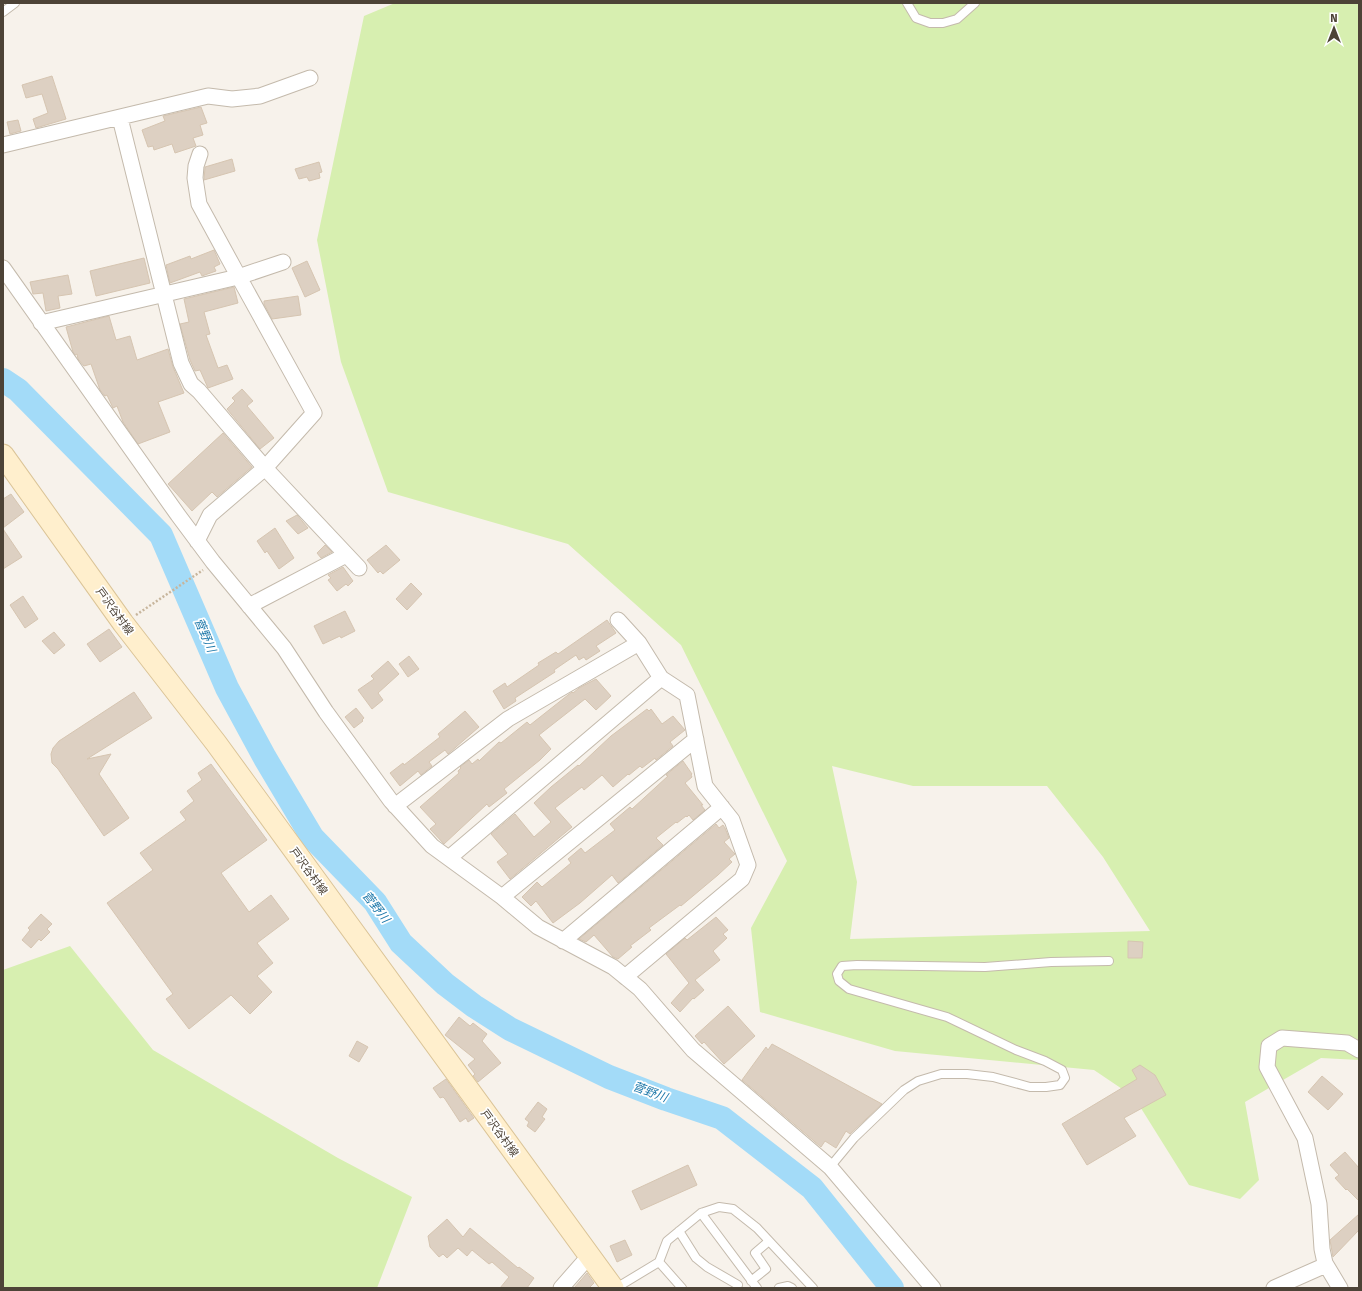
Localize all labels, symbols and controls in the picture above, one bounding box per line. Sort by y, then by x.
north arrow [1314,8,1354,48]
text: N [1330,12,1338,25]
street label: 戸沢谷村線 [93,585,136,637]
water label: 菅野川 [192,616,219,656]
street label: 戸沢谷村線 [287,845,330,897]
water label: 菅野川 [359,889,394,927]
water label: 菅野川 [631,1079,671,1105]
street label: 戸沢谷村線 [478,1107,521,1159]

